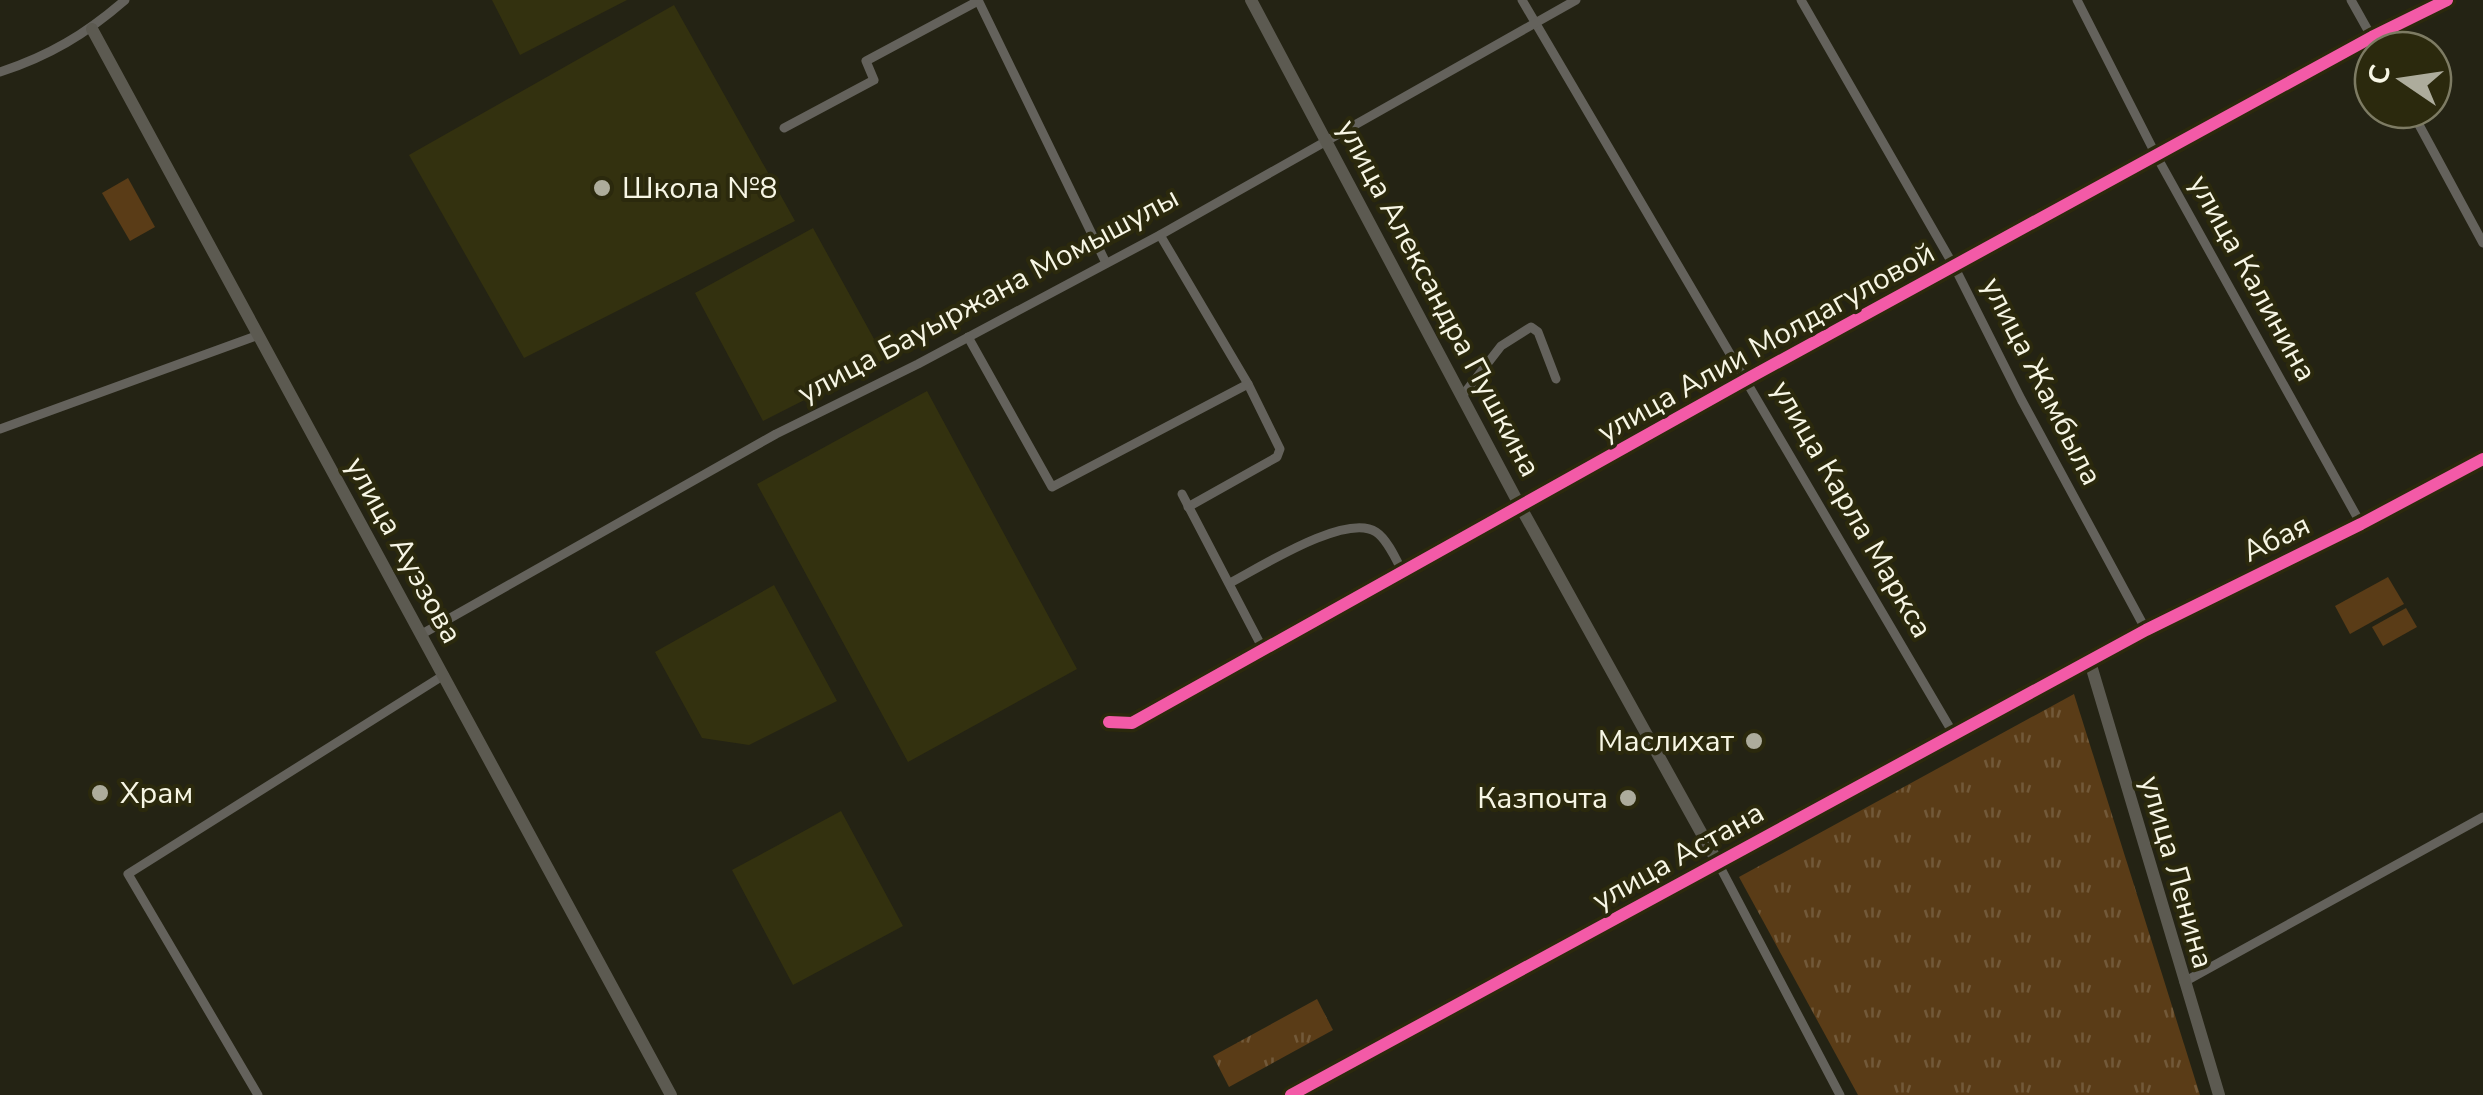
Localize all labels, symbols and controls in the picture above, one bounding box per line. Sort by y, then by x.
north arrow [2353,30,2453,130]
text: С [2359,61,2400,88]
street label: улица Александра Пушкина [1327,112,1550,484]
place label: Школа №8 [622,168,778,209]
street label: улица Калинина [2179,168,2326,389]
marker: Школа №8 [591,177,613,199]
street label: улица Бауыржана Момышулы [790,177,1186,414]
street label: улица Алии Молдагуловой [1590,232,1942,452]
street label: улица Жамбыла [1971,270,2112,492]
street label: улица Карла Маркса [1761,373,1942,646]
street label: улица Ауэзова [335,450,472,651]
street label: Абая [2236,505,2317,572]
place label: Маслихат [1598,721,1735,762]
marker: Маслихат [1743,730,1765,752]
street label: улица Ленина [2129,771,2224,973]
place label: Храм [120,773,193,814]
place label: Казпочта [1477,778,1608,819]
marker: Храм [89,782,111,804]
marker: Казпочта [1617,787,1639,809]
street label: улица Астана [1585,792,1772,921]

